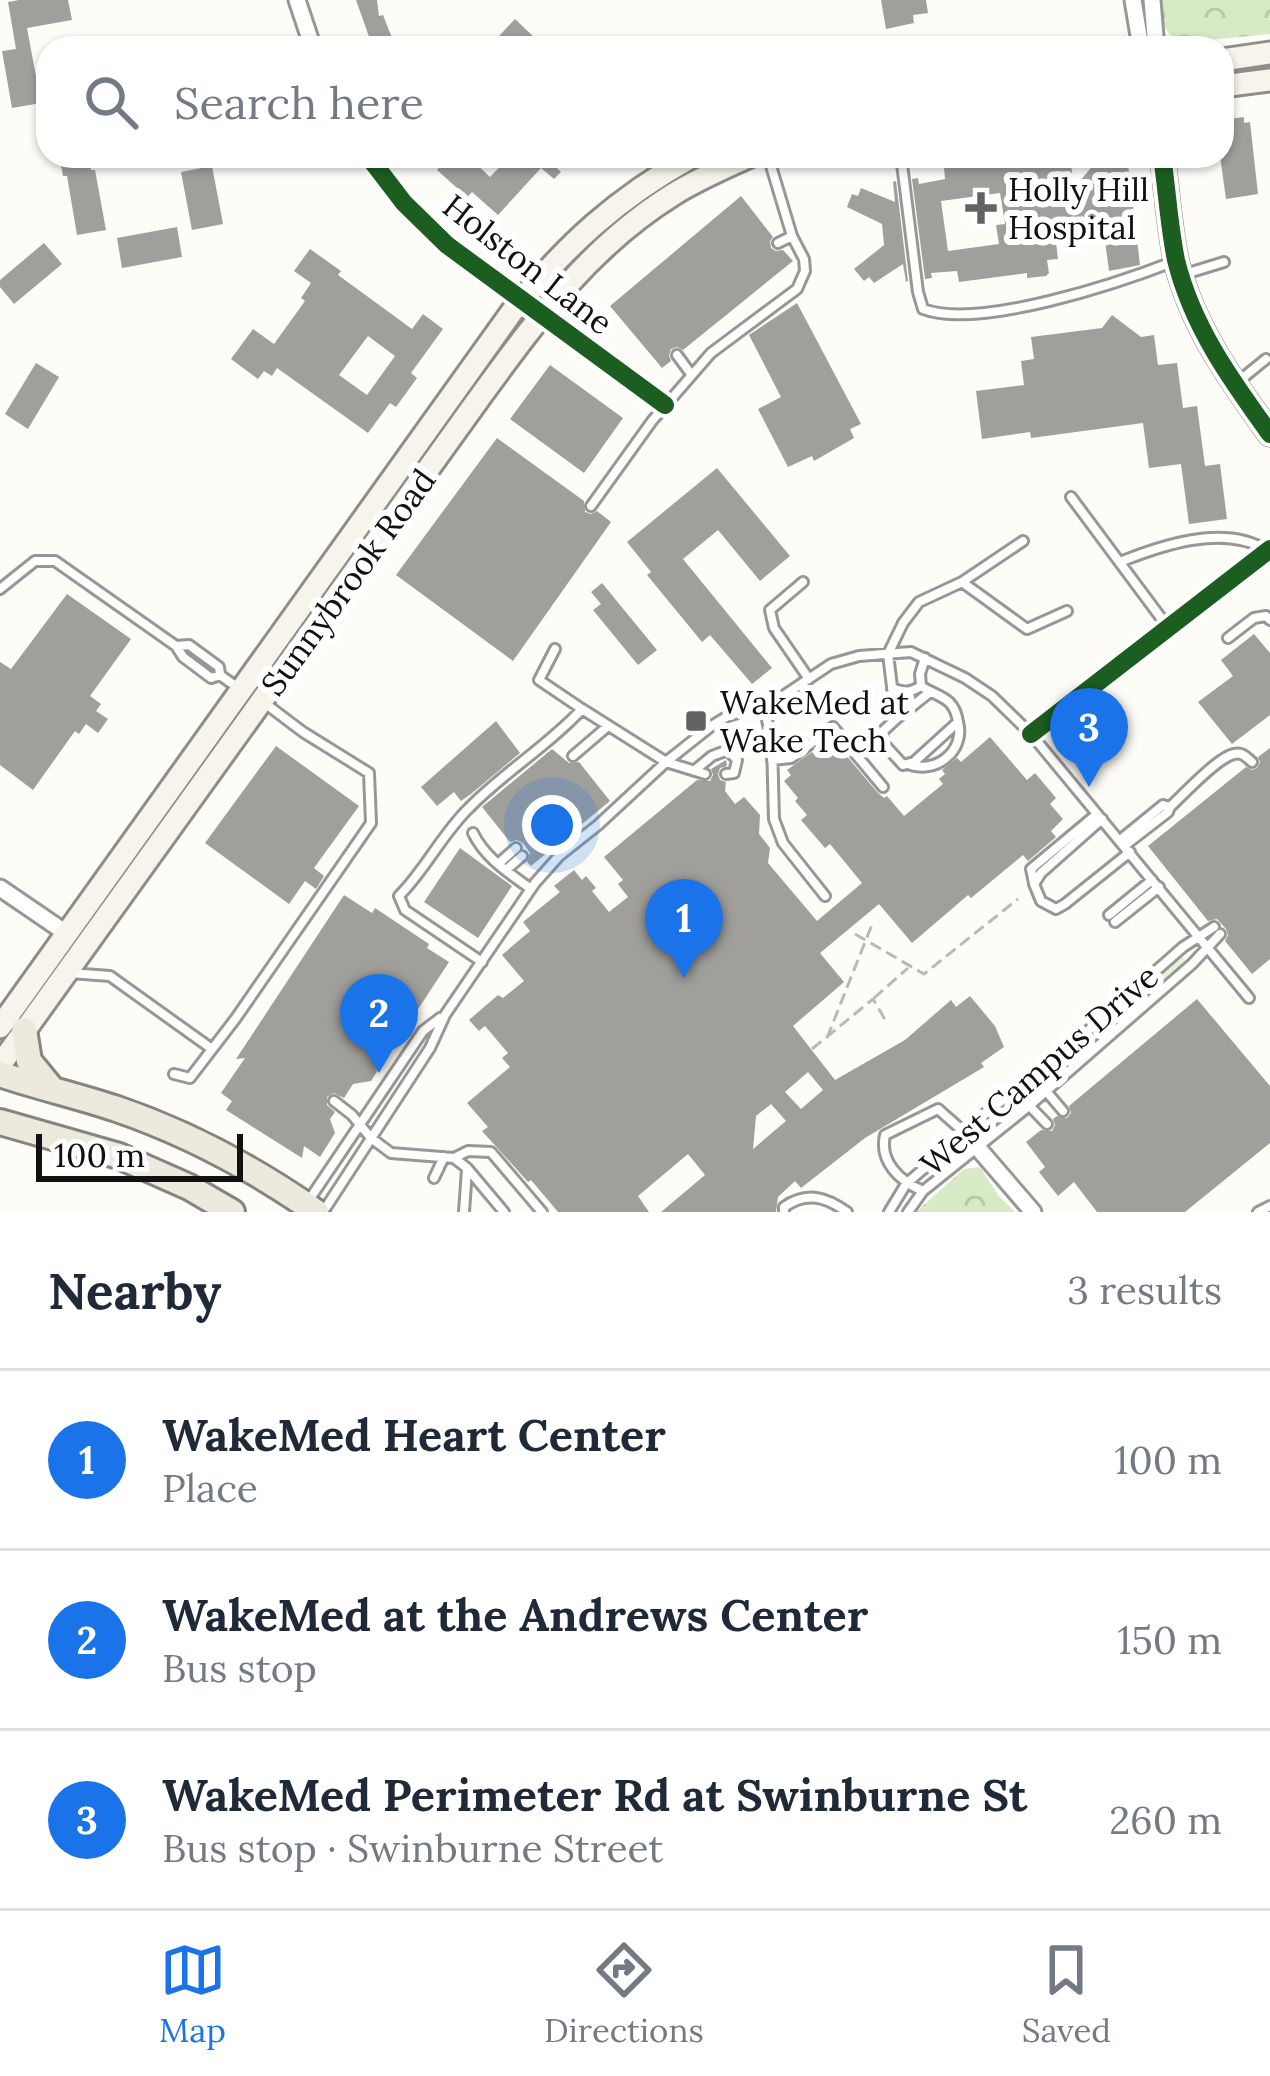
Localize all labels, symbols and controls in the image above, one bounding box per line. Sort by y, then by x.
search box [36,36,1234,168]
icon: search [78,69,144,135]
text: Search here [174,74,424,131]
place label: Holly Hill Hospital [1008,168,1149,248]
street label: Holston Lane [435,185,621,343]
marker: Holly Hill Hospital [965,192,997,224]
street label: Sunnybrook Road [252,460,444,704]
place label: WakeMed at Wake Tech [720,681,910,761]
pin: 3 [1050,688,1128,787]
marker: WakeMed at Wake Tech [683,708,709,734]
your location [522,795,582,855]
pin: 1 [645,879,723,978]
street label: West Campus Drive [911,955,1167,1185]
pin: 2 [340,974,418,1073]
scale bar [36,1128,243,1181]
text: 100 m [54,1134,145,1176]
text: Nearby [48,1258,221,1323]
text: 3 results [1067,1265,1222,1315]
text: WakeMed Heart Center [162,1406,666,1463]
text: 1 [79,1435,95,1485]
text: 100 m [1114,1435,1222,1485]
text: Place [162,1463,258,1513]
text: WakeMed at the Andrews Center [162,1586,868,1643]
text: 2 [77,1615,97,1665]
text: 150 m [1117,1615,1222,1665]
text: Bus stop [162,1643,317,1693]
text: WakeMed Perimeter Rd at Swinburne St [162,1766,1027,1823]
text: 3 [76,1795,98,1845]
text: 260 m [1109,1795,1222,1845]
text: Bus stop · Swinburne Street [162,1823,663,1873]
tab: Map [159,1937,226,2051]
tab: Directions [544,1937,704,2051]
tab: Saved [1022,1937,1111,2051]

